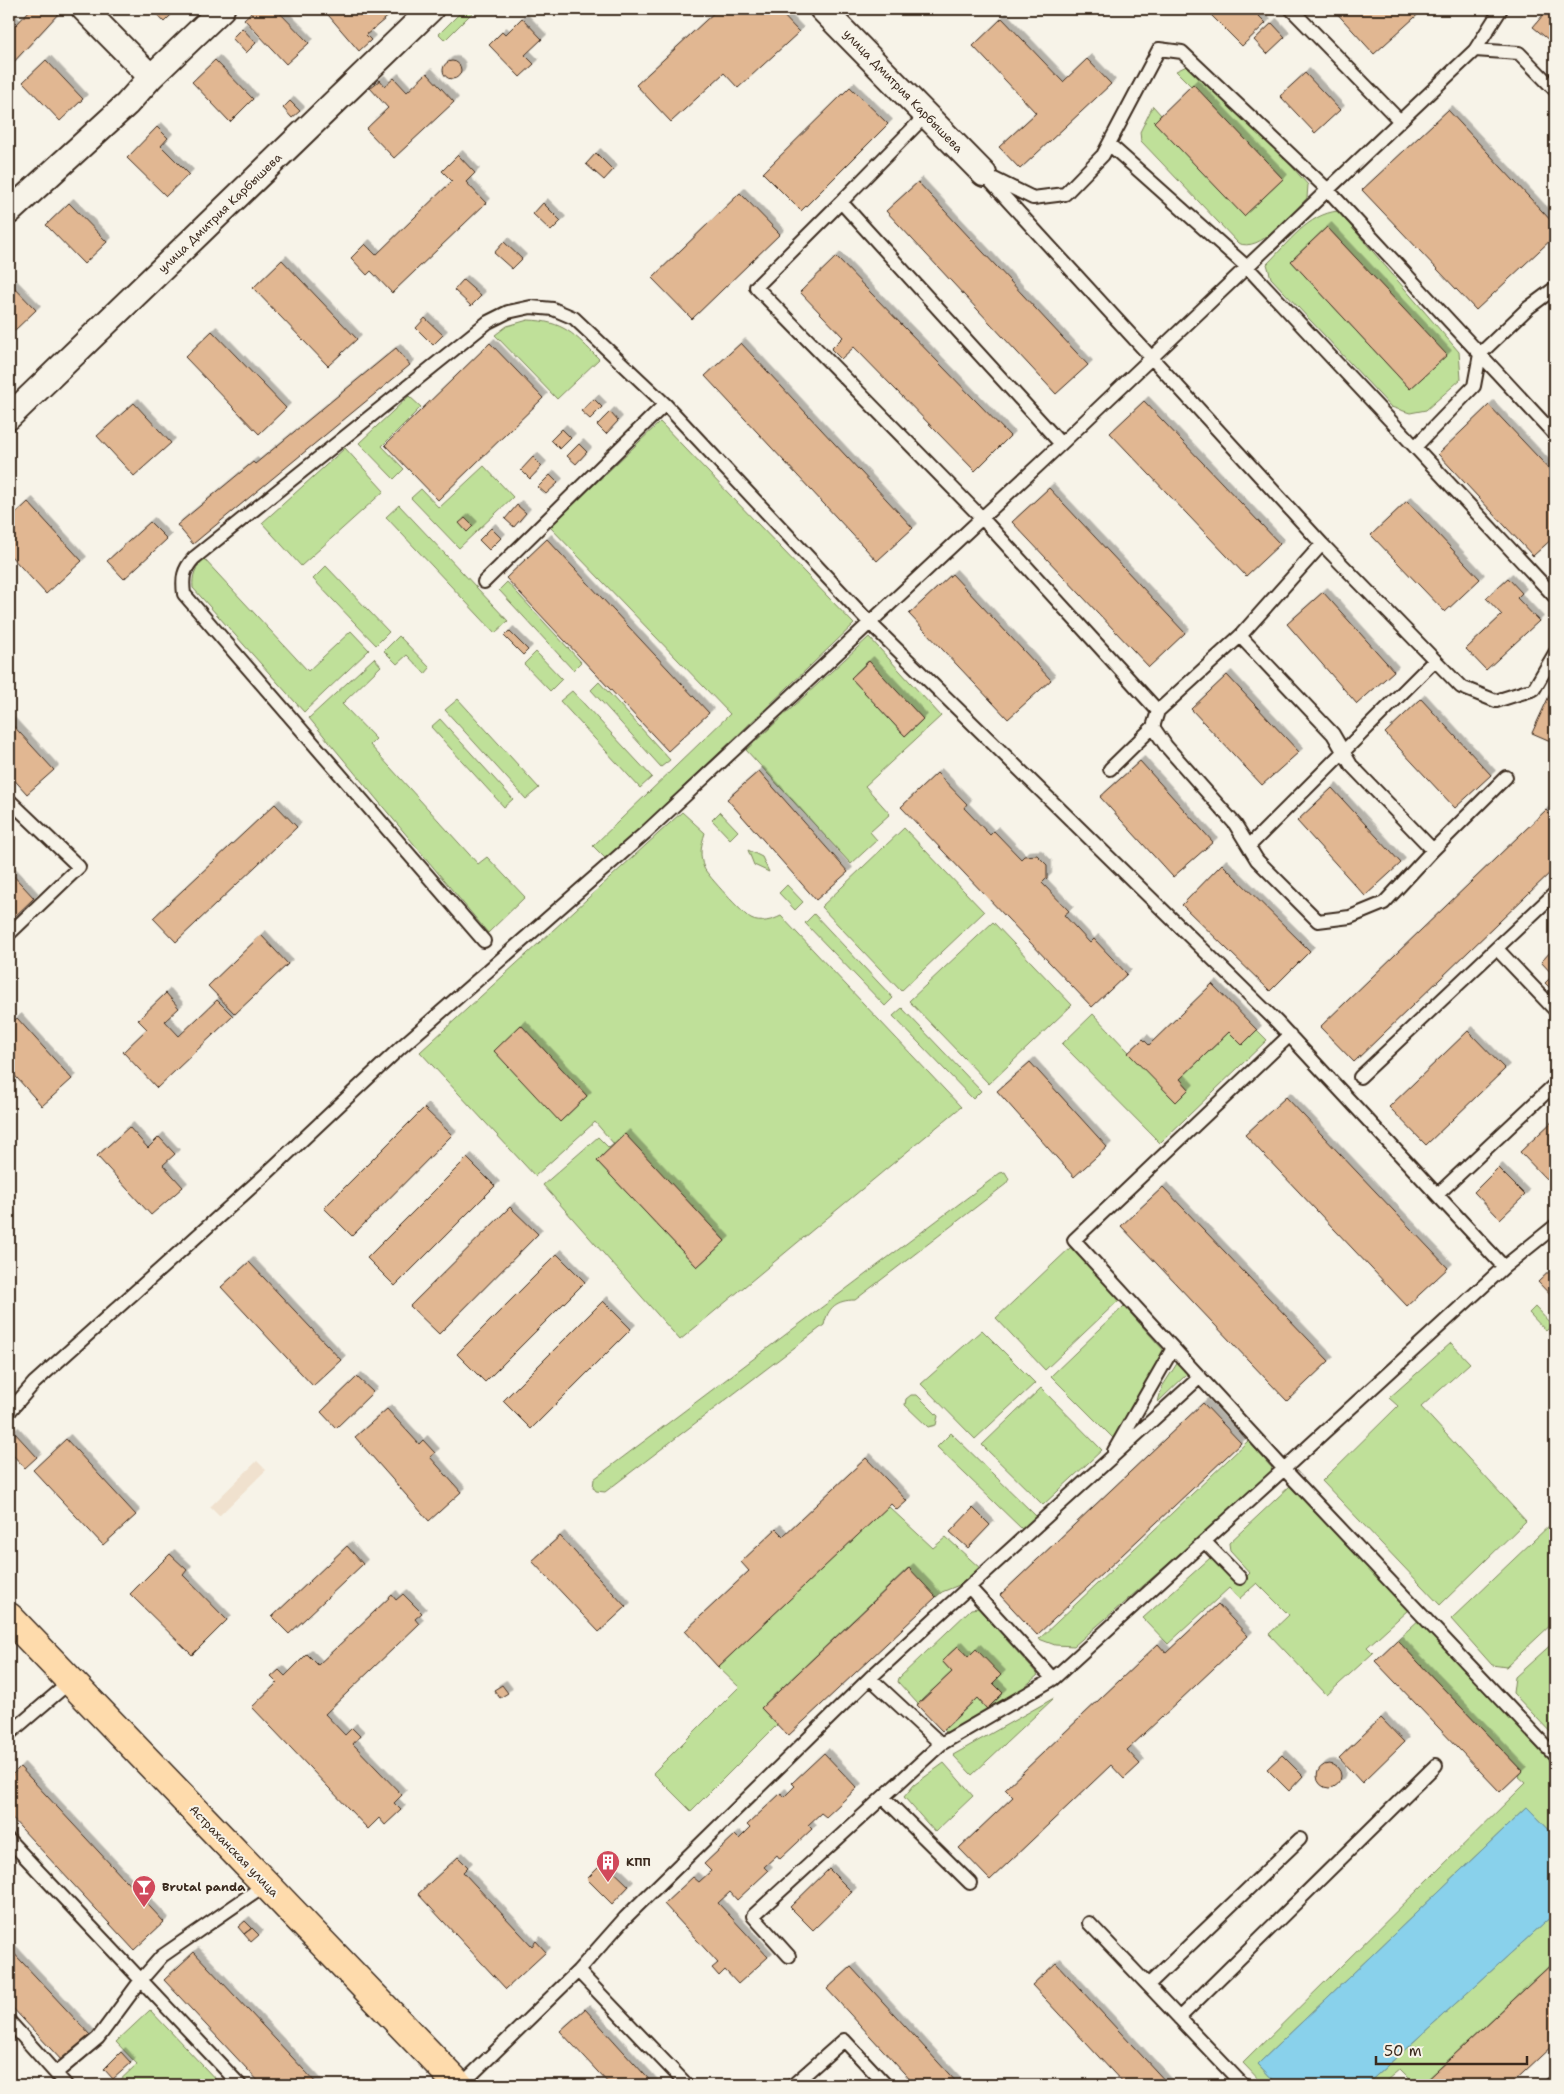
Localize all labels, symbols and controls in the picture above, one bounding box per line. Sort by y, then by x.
street label: улица Дмитрия Карбышева [840,26,967,157]
street label: улица Дмитрия Карбышева [155,149,286,276]
street label: Астраханская улица [186,1802,282,1901]
building icon: КПП [595,1849,621,1883]
place label: КПП [626,1854,651,1870]
bar icon: Brutal panda [131,1874,157,1908]
place label: Brutal panda [162,1879,246,1895]
scale bar [1376,2034,1528,2066]
text: 50 m [1384,2041,1422,2061]

